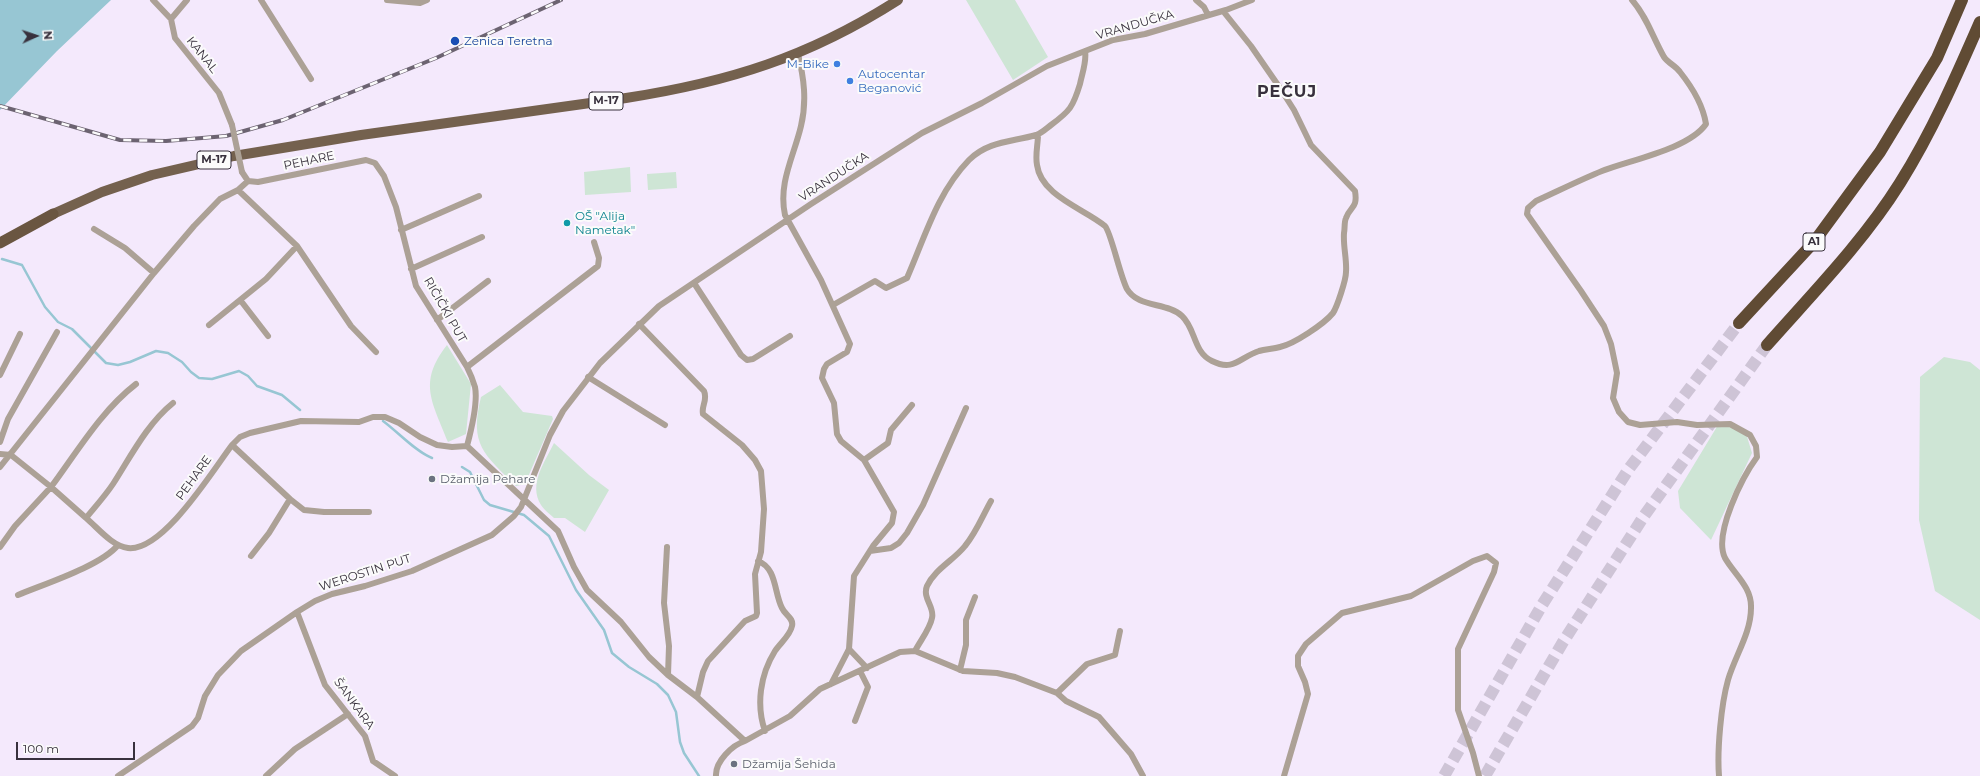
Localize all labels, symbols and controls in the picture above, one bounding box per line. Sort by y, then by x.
street label: VRANDUČKA [1095,7,1175,43]
north arrow [16,16,56,56]
text: N [41,31,55,40]
street label: KANAL [183,34,221,76]
place label: Zenica Teretna [464,34,553,48]
marker: Zenica Teretna [449,35,461,47]
place label: M-Bike [787,57,829,71]
marker: M-Bike [832,59,842,69]
place label: Autocentar Beganović [858,67,925,95]
marker: Autocentar Beganović [845,76,855,86]
district label: PEČUJ [1257,82,1317,102]
road number: M-17 [589,92,623,110]
street label: PEHARE [282,149,336,173]
street label: VRANDUČKA [797,149,871,205]
road number: M-17 [197,151,231,169]
place label: OŠ "Alija Nametak" [575,209,635,237]
marker: OŠ "Alija Nametak" [562,218,572,228]
road number: A1 [1803,233,1825,251]
street label: RIČIČKI PUT [420,275,470,345]
street label: PEHARE [173,453,215,503]
place label: Džamija Pehare [440,472,535,486]
marker: Džamija Pehare [427,474,437,484]
street label: WEROSTIN PUT [317,551,413,595]
street label: ŠANKARA [331,676,377,732]
scale bar [18,734,137,760]
text: 100 m [23,741,59,756]
place label: Džamija Šehida [742,757,836,771]
marker: Džamija Šehida [729,759,739,769]

